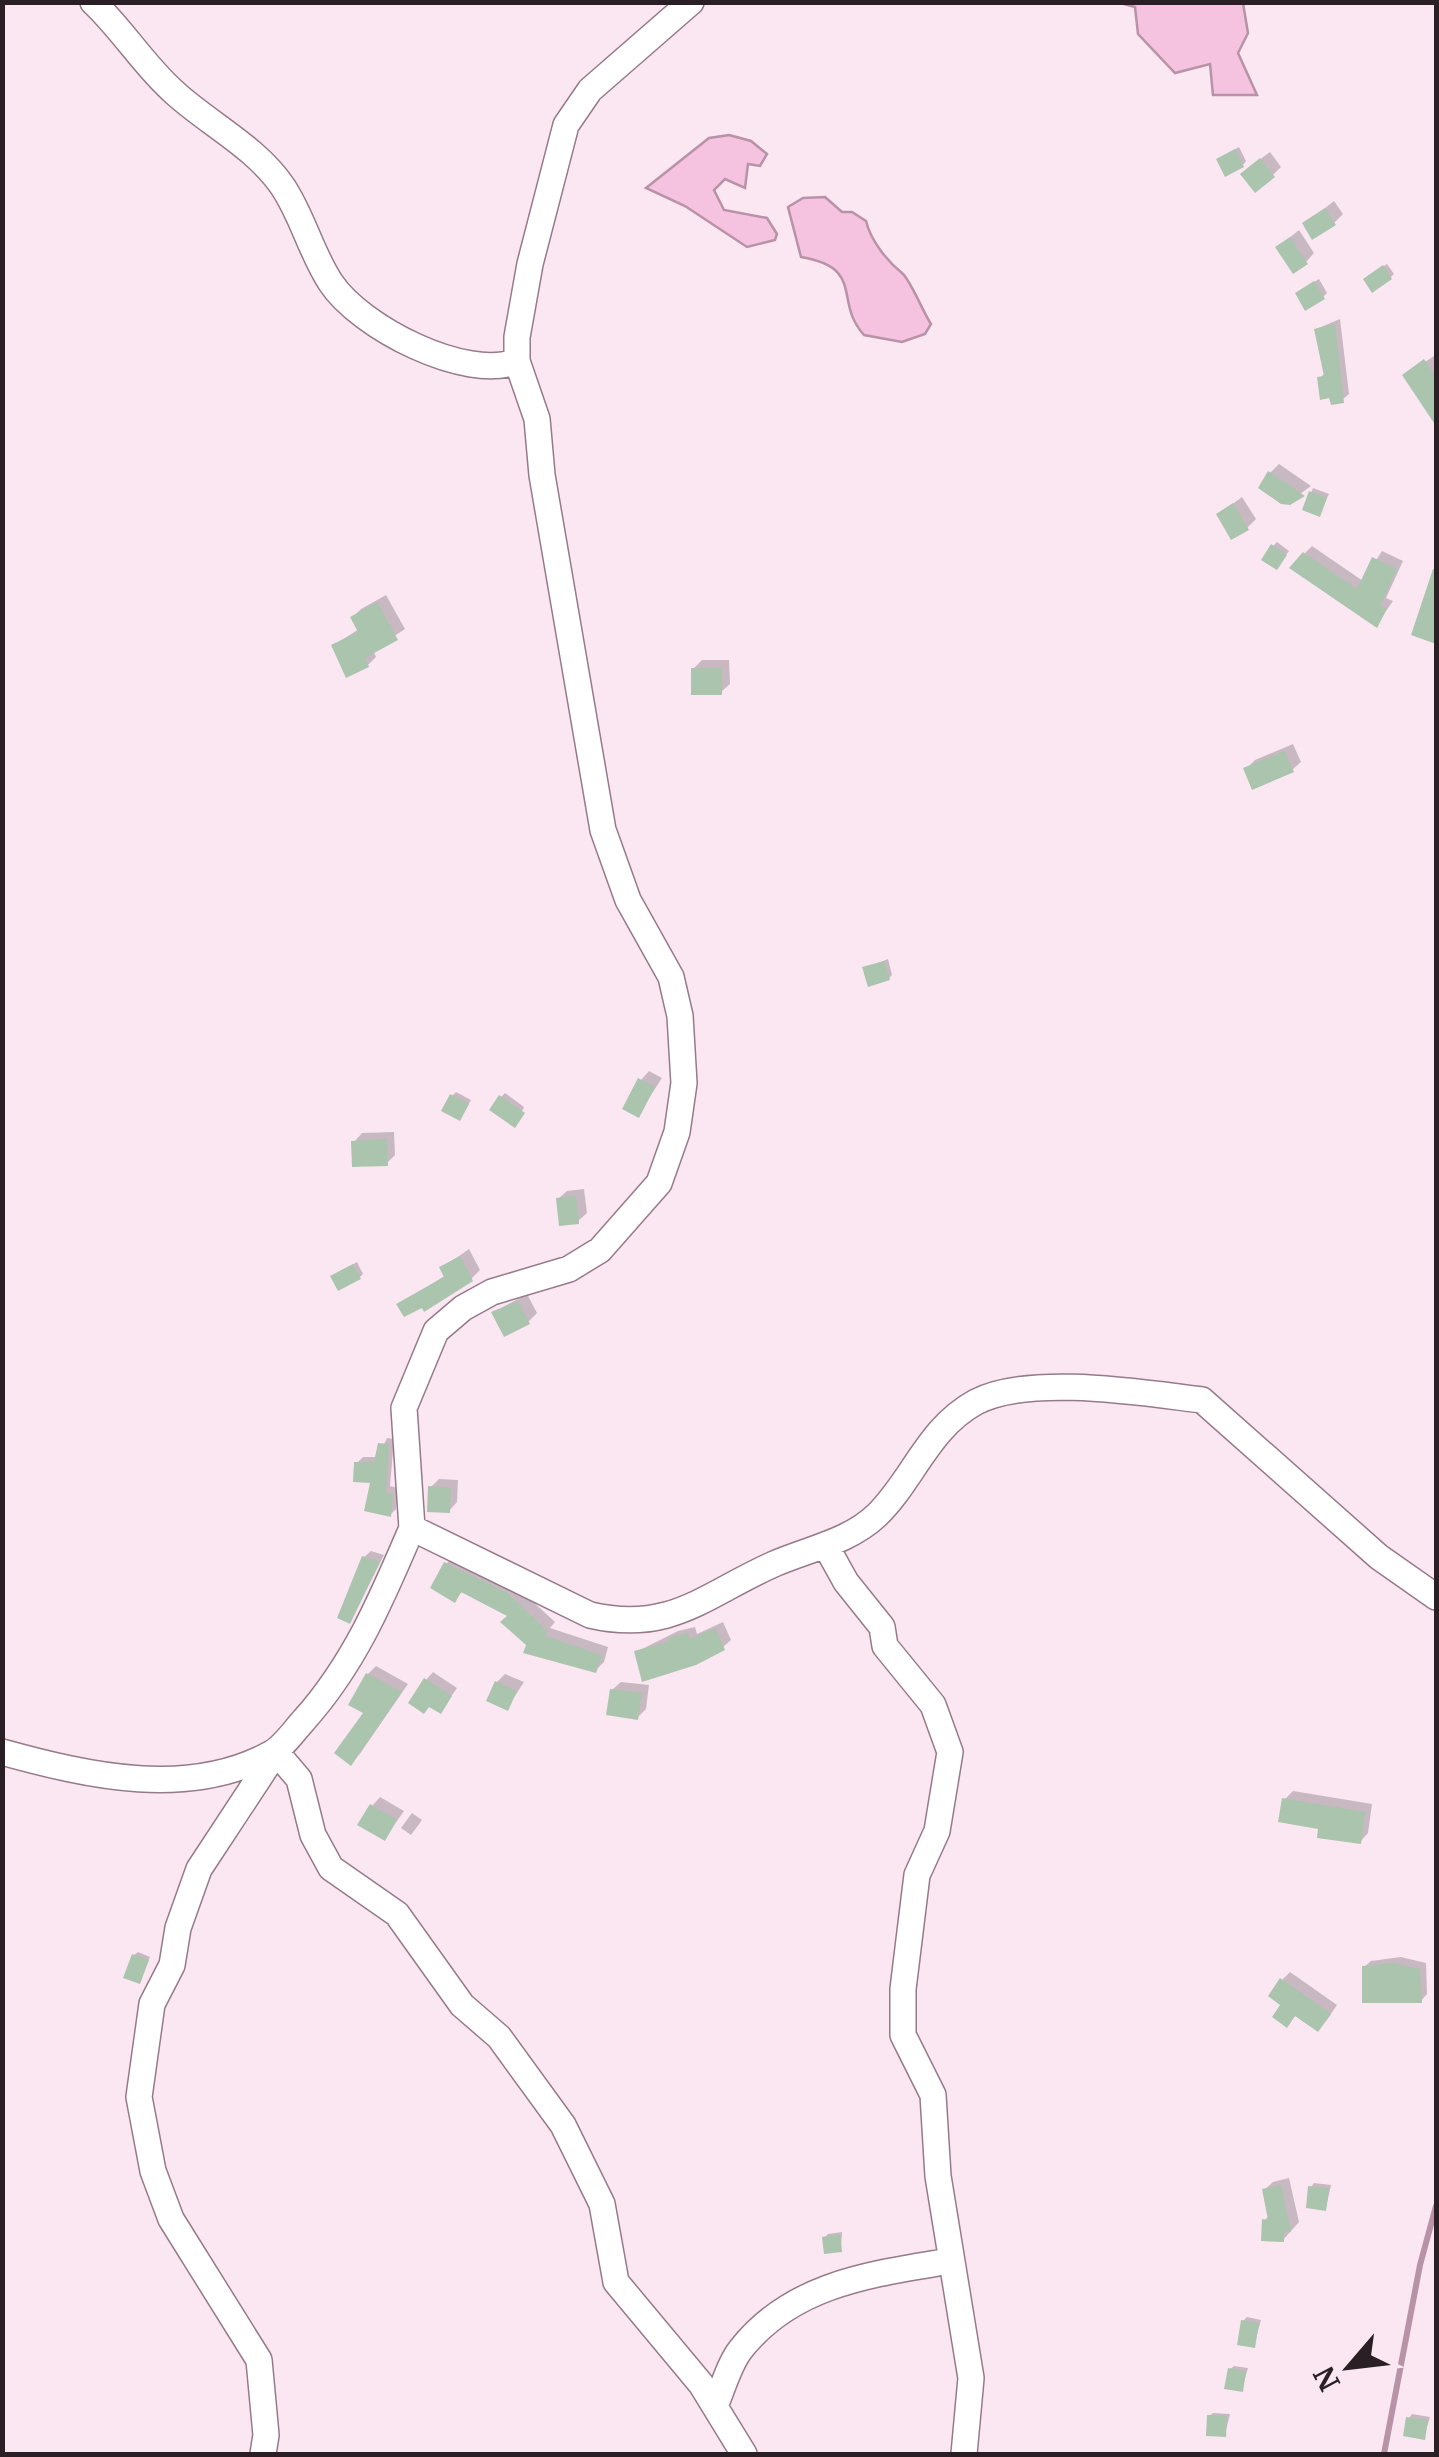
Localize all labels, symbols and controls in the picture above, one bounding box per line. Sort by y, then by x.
north arrow [1299,2317,1399,2417]
text: N [1306,2361,1348,2397]

